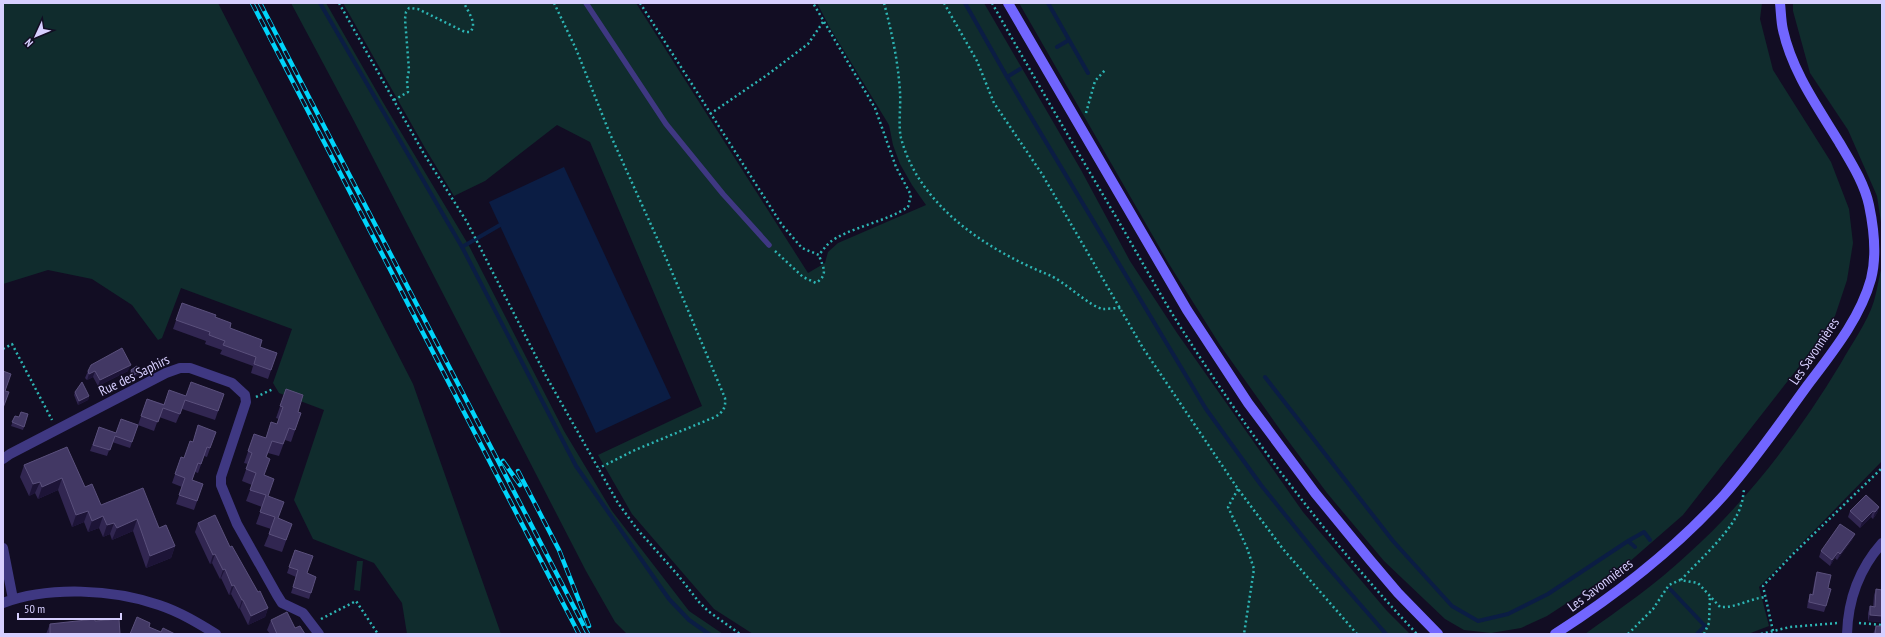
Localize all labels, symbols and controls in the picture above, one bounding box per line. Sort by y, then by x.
north arrow [16,16,56,56]
text: N [22,36,36,50]
street label: Les Savonnières [1785,314,1843,388]
street label: Rue des Saphirs [96,350,173,400]
street label: Les Savonnières [1564,554,1636,615]
scale bar [18,595,121,621]
text: 50 m [24,601,45,616]

